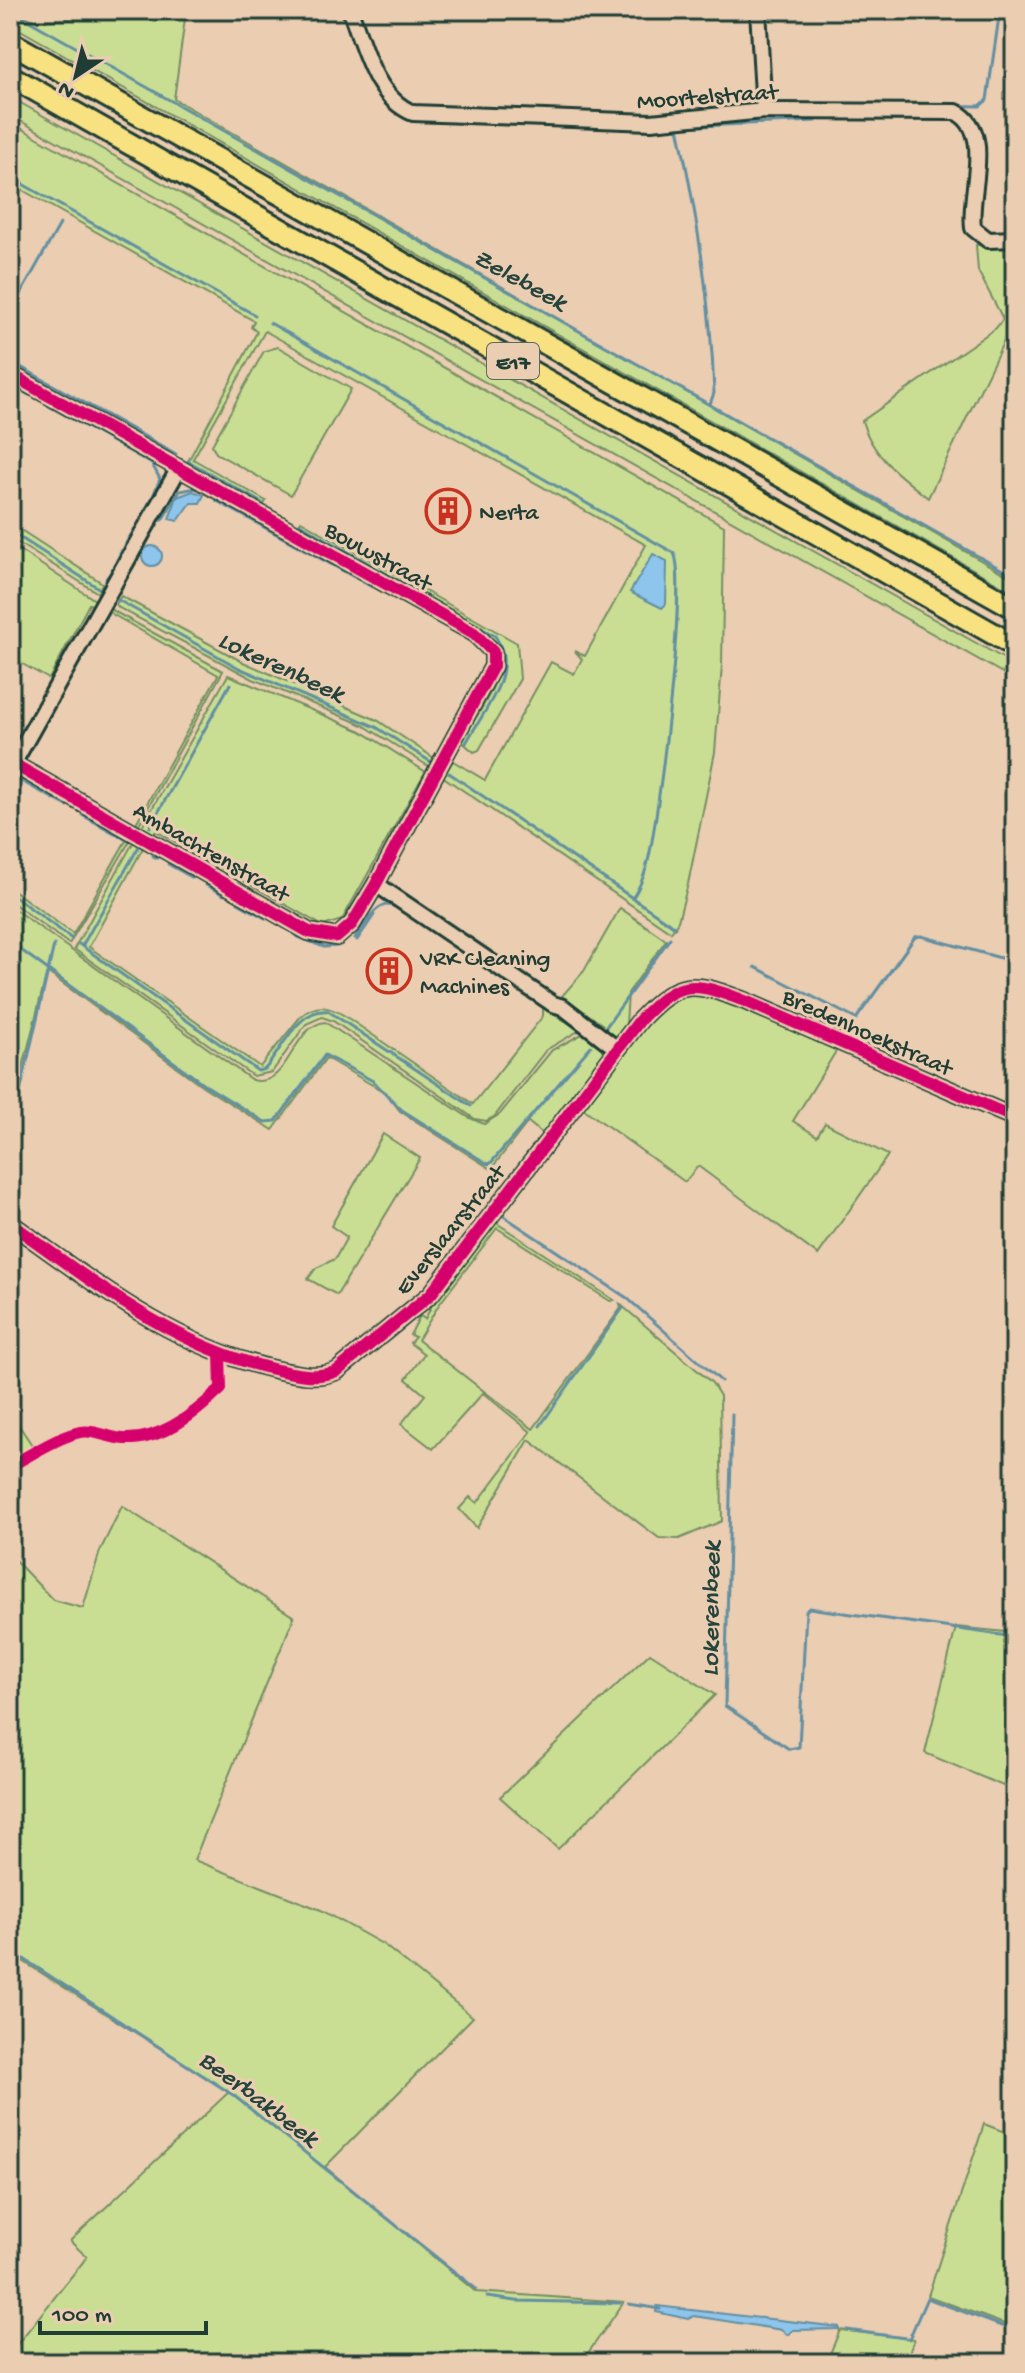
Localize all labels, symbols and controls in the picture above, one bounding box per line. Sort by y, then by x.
north arrow [36,36,116,116]
text: N [53,74,80,104]
street label: Moortelstraat [636,79,781,118]
water label: Zelebeek [467,244,573,321]
road number: E17 [487,343,539,379]
building icon: Nerta [424,487,472,535]
place label: Nerta [479,500,539,529]
street label: Bouwstraat [318,516,438,600]
water label: Lokerenbeek [212,626,350,713]
street label: Ambachtenstraat [127,798,295,912]
place label: VRK Cleaning Machines [419,946,551,1003]
building icon: VRK Cleaning Machines [365,947,413,995]
street label: Bredenhoekstraat [776,983,958,1086]
street label: Everslaarstraat [390,1158,514,1302]
water label: Lokerenbeek [697,1539,730,1677]
water label: Beerbakbeek [192,2046,325,2157]
scale bar [40,2285,206,2335]
text: 100 m [51,2302,112,2331]

